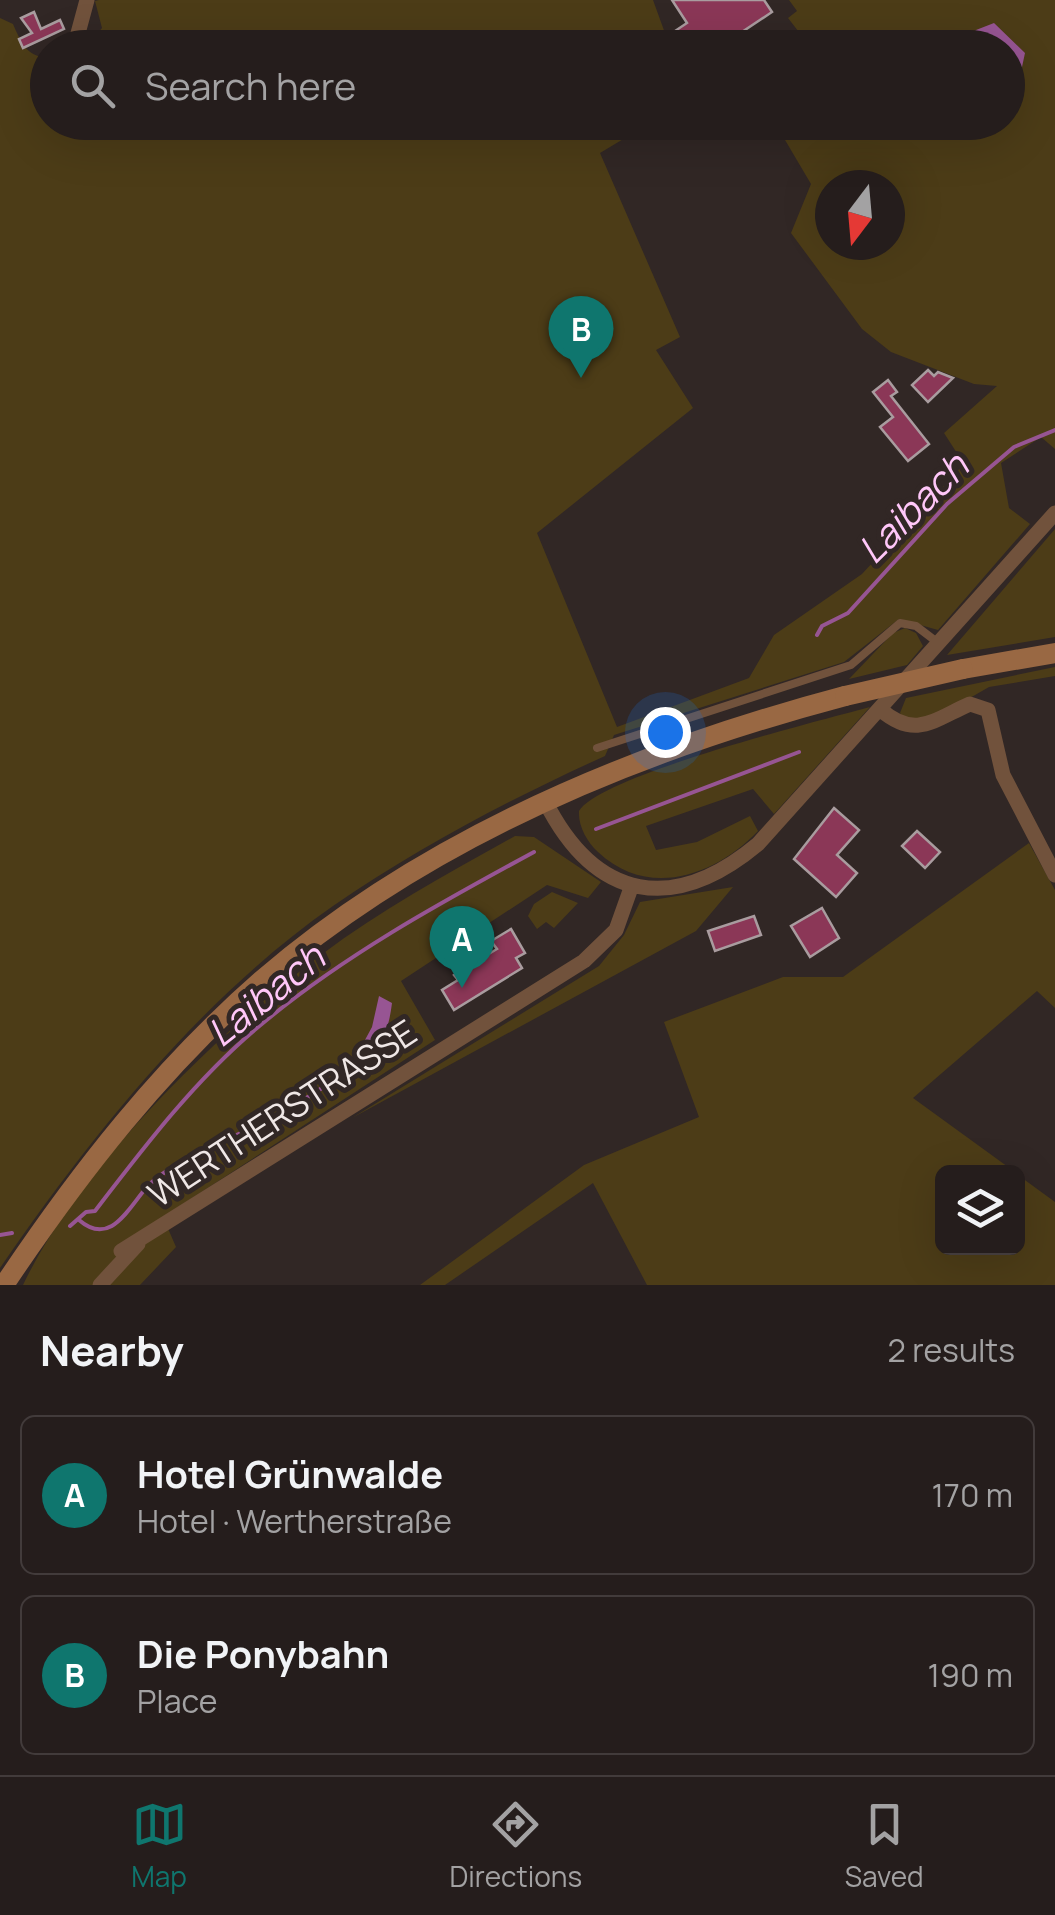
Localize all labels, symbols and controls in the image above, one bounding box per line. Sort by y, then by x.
search box [30,30,1025,140]
icon: search [65,58,120,113]
text: Search here [145,59,356,111]
north arrow [815,170,905,260]
pin: B [548,296,614,378]
water label: Laibach [845,439,980,574]
your location [640,707,691,758]
pin: A [430,906,494,988]
water label: Laibach [196,930,336,1057]
street label: WERTHERSTRASSE [138,1008,426,1218]
map controls [935,1165,1025,1255]
button: layers [935,1165,1025,1255]
text: Nearby [40,1321,184,1379]
text: 2 results [888,1328,1015,1372]
text: Hotel Grünwalde [137,1447,443,1499]
text: A [64,1473,85,1517]
text: 170 m [931,1473,1013,1517]
text: Hotel · Wertherstraße [137,1499,452,1543]
text: Die Ponybahn [137,1627,389,1679]
text: B [64,1653,85,1697]
text: 190 m [928,1653,1013,1697]
text: Place [137,1679,218,1723]
tab: Map [131,1797,187,1895]
tab: Directions [450,1797,582,1895]
tab: Saved [845,1797,924,1895]

